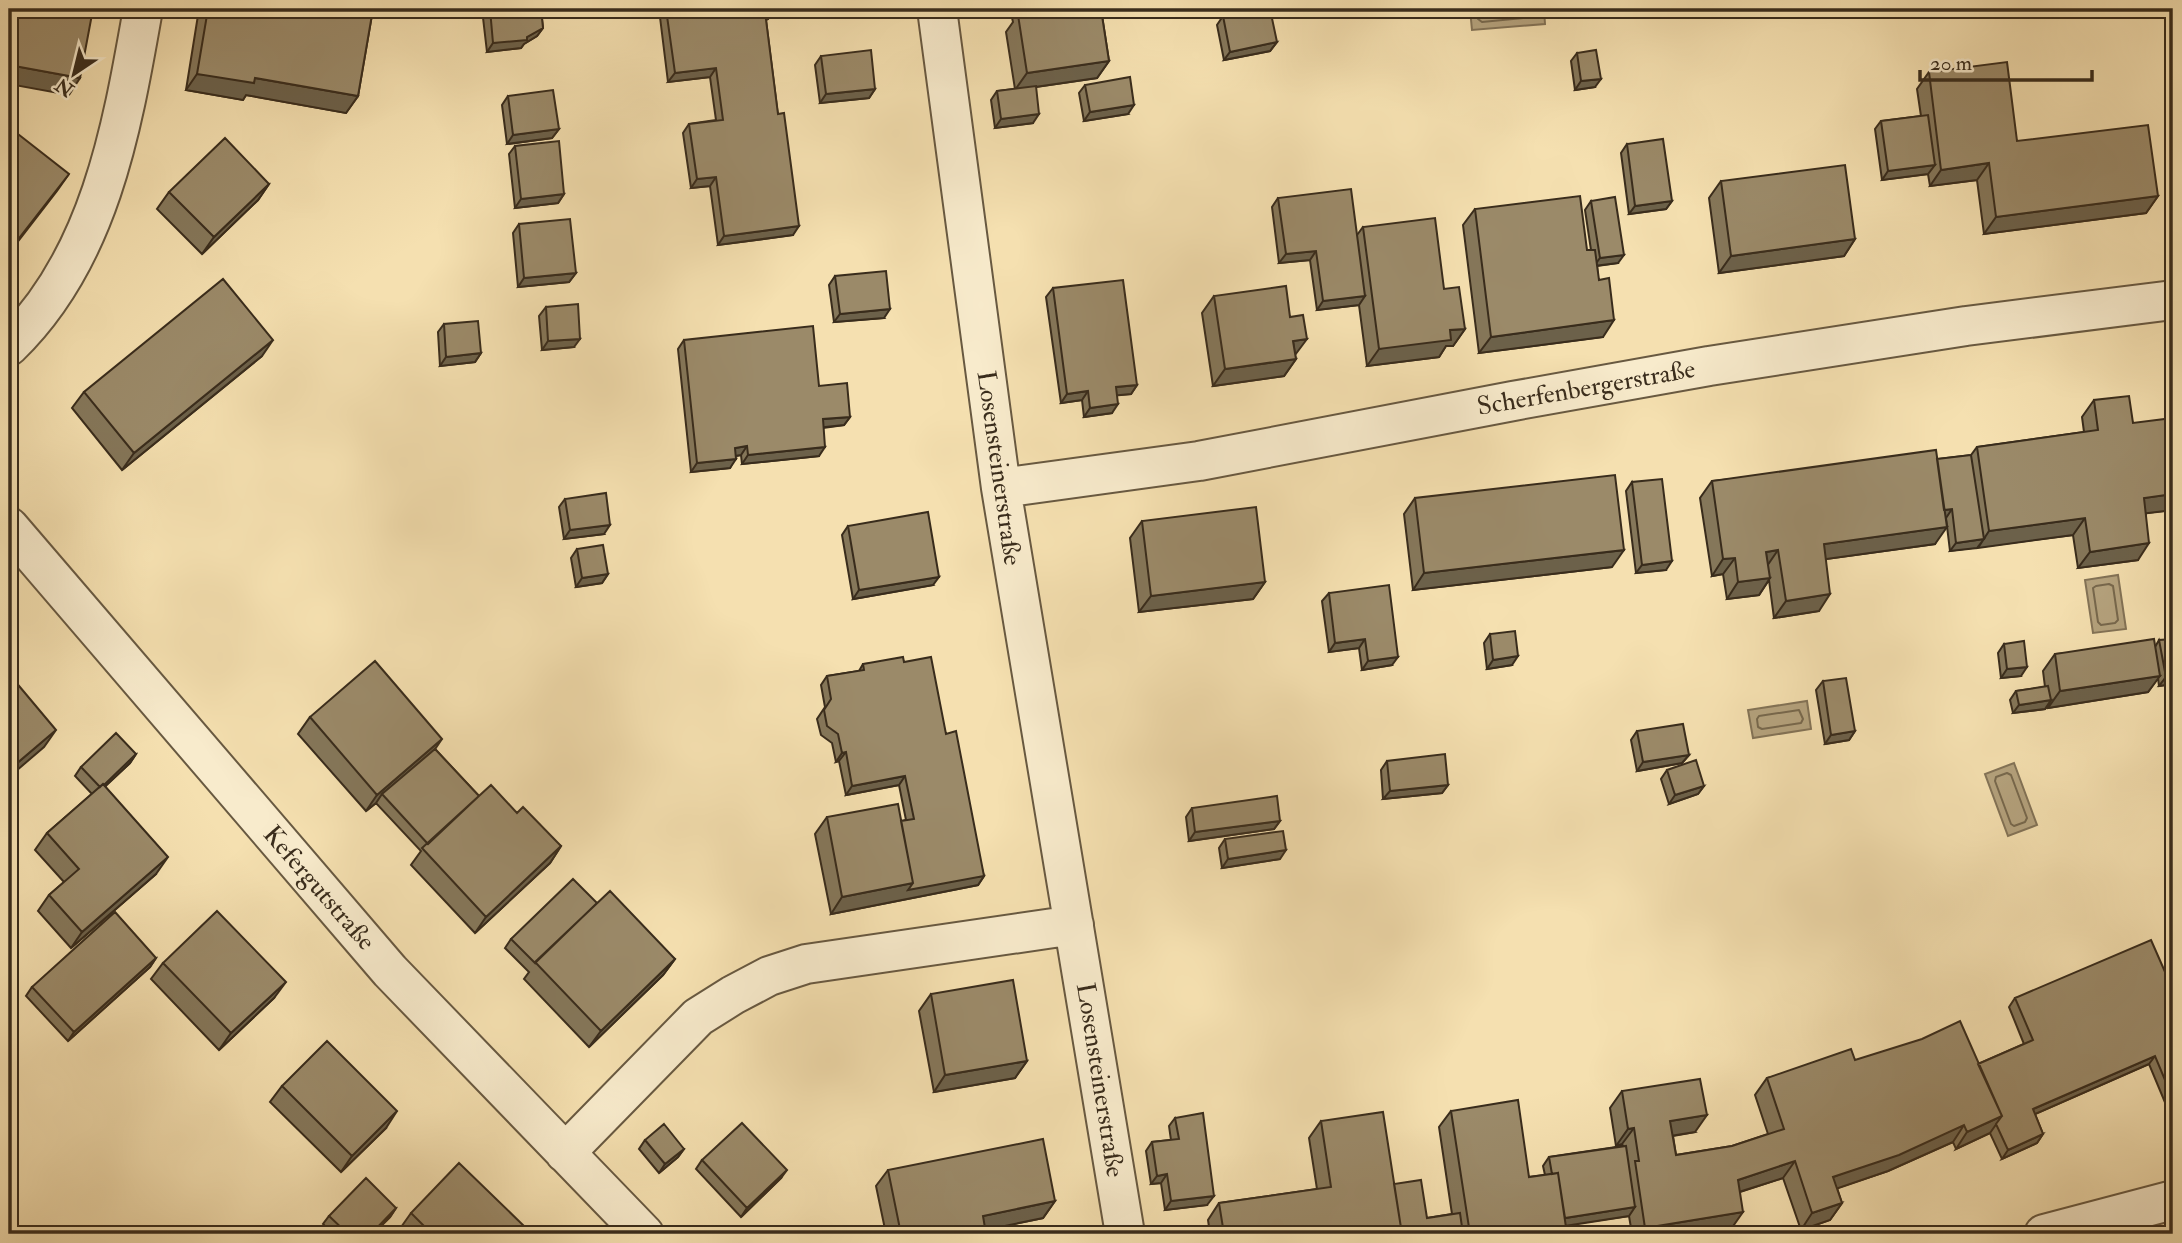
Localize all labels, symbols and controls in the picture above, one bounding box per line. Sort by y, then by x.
north arrow [38,38,108,108]
scale bar [1920,38,2091,82]
text: 20 m [1930,50,1972,77]
text: N [50,72,79,102]
street label: Scherfenbergerstraße [1475,353,1698,423]
street label: Losensteinerstraße [969,369,1029,568]
street label: Kefergutstraße [256,819,382,957]
street label: Losensteinerstraße [1069,981,1131,1180]

